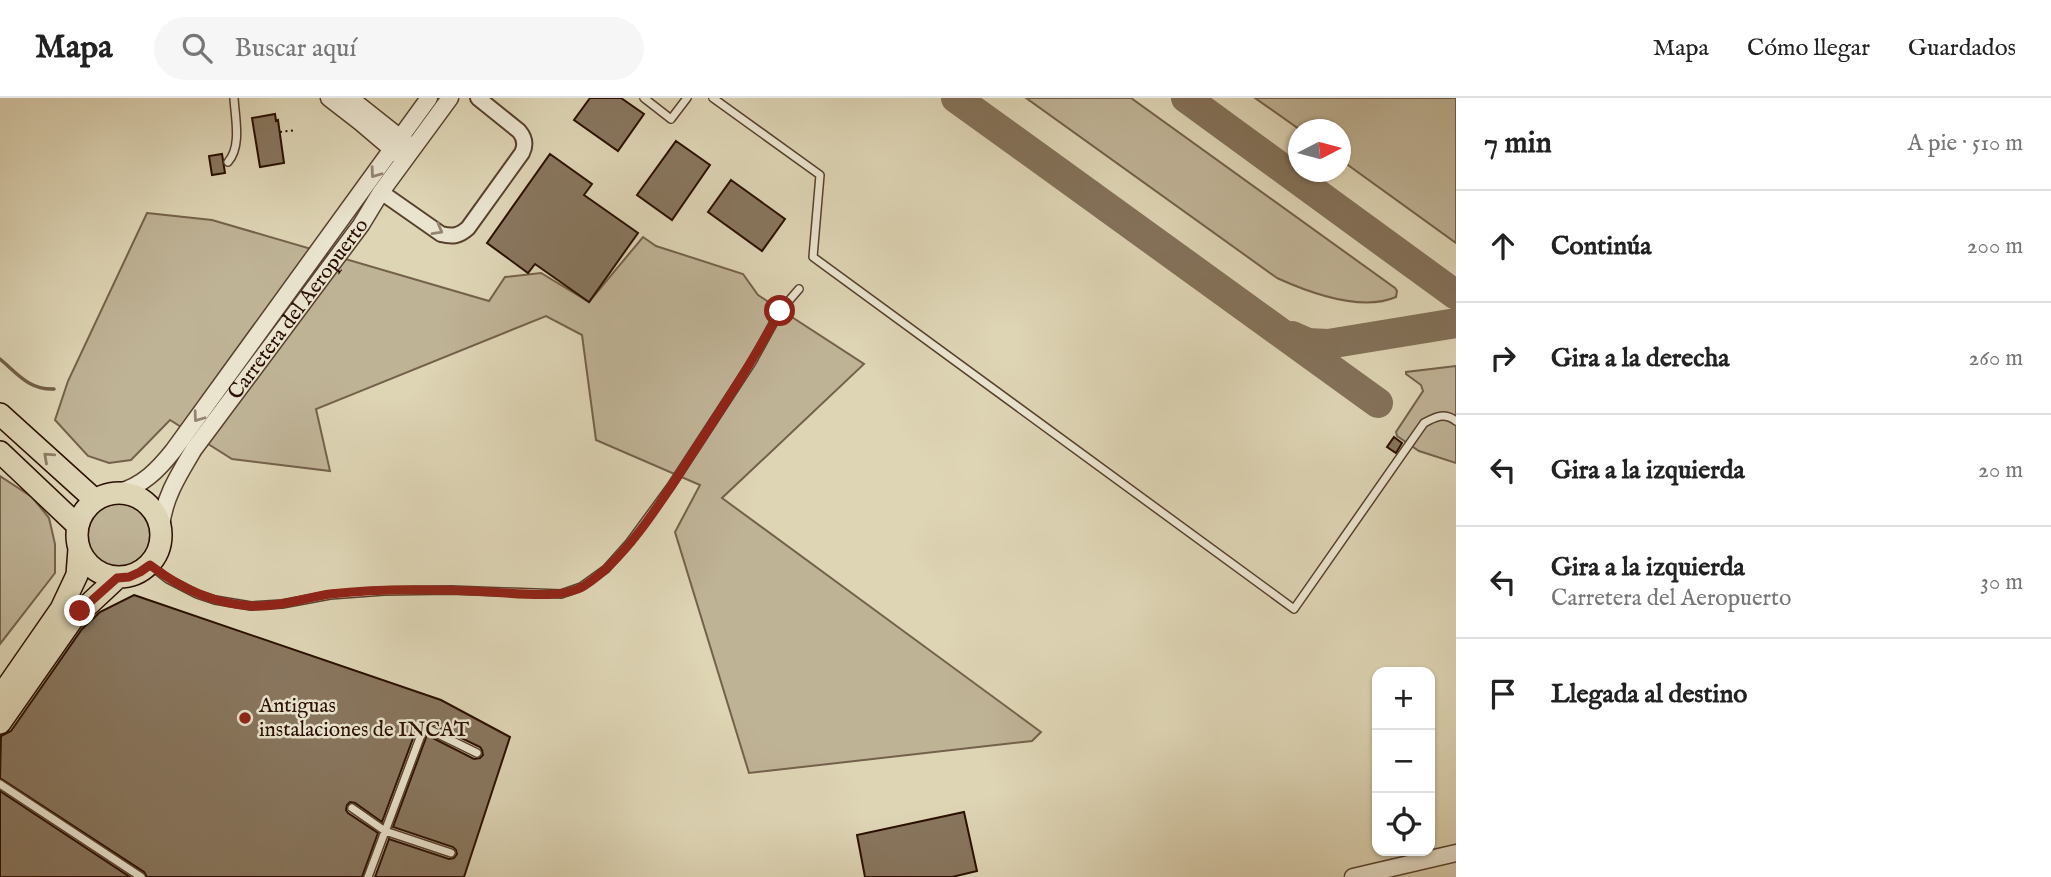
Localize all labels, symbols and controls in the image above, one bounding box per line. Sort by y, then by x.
search box [154,17,644,80]
text: Mapa [35,27,112,69]
icon: search [178,29,216,67]
text: Buscar aquí [234,32,356,65]
text: Mapa [1653,33,1709,64]
text: Cómo llegar [1747,33,1870,64]
text: Guardados [1908,33,2016,64]
north arrow [1288,119,1351,182]
text: 7 min [1484,125,1552,163]
text: A pie · 510 m [1907,129,2023,158]
one-way arrow [371,165,383,178]
street label: Carretera del Aeropuerto [222,213,375,405]
one-way arrow [431,222,443,235]
icon: ahead [1484,227,1522,265]
text: Continúa [1551,230,1652,263]
text: 200 m [1967,232,2023,261]
route start [764,295,795,326]
icon: right [1484,339,1522,377]
text: Gira a la derecha [1551,342,1730,375]
text: 260 m [1968,344,2023,373]
one-way arrow [194,409,206,422]
icon: left [1484,451,1522,489]
one-way arrow [43,453,56,465]
text: Gira a la izquierda [1551,454,1745,487]
text: 20 m [1978,456,2023,485]
text: Gira a la izquierda [1551,551,1745,584]
icon: left [1484,563,1522,601]
text: 30 m [1980,568,2023,597]
text: Carretera del Aeropuerto [1551,584,1791,613]
route end [64,595,95,626]
map controls [1372,667,1435,856]
button: + [1372,667,1435,730]
icon: arrive [1484,675,1522,713]
text: Llegada al destino [1551,678,1747,711]
place label: Antiguas instalaciones de INCAT [258,693,470,744]
marker: Antiguas instalaciones de INCAT [237,710,253,726]
button: − [1372,730,1435,793]
button: locate [1372,793,1435,856]

